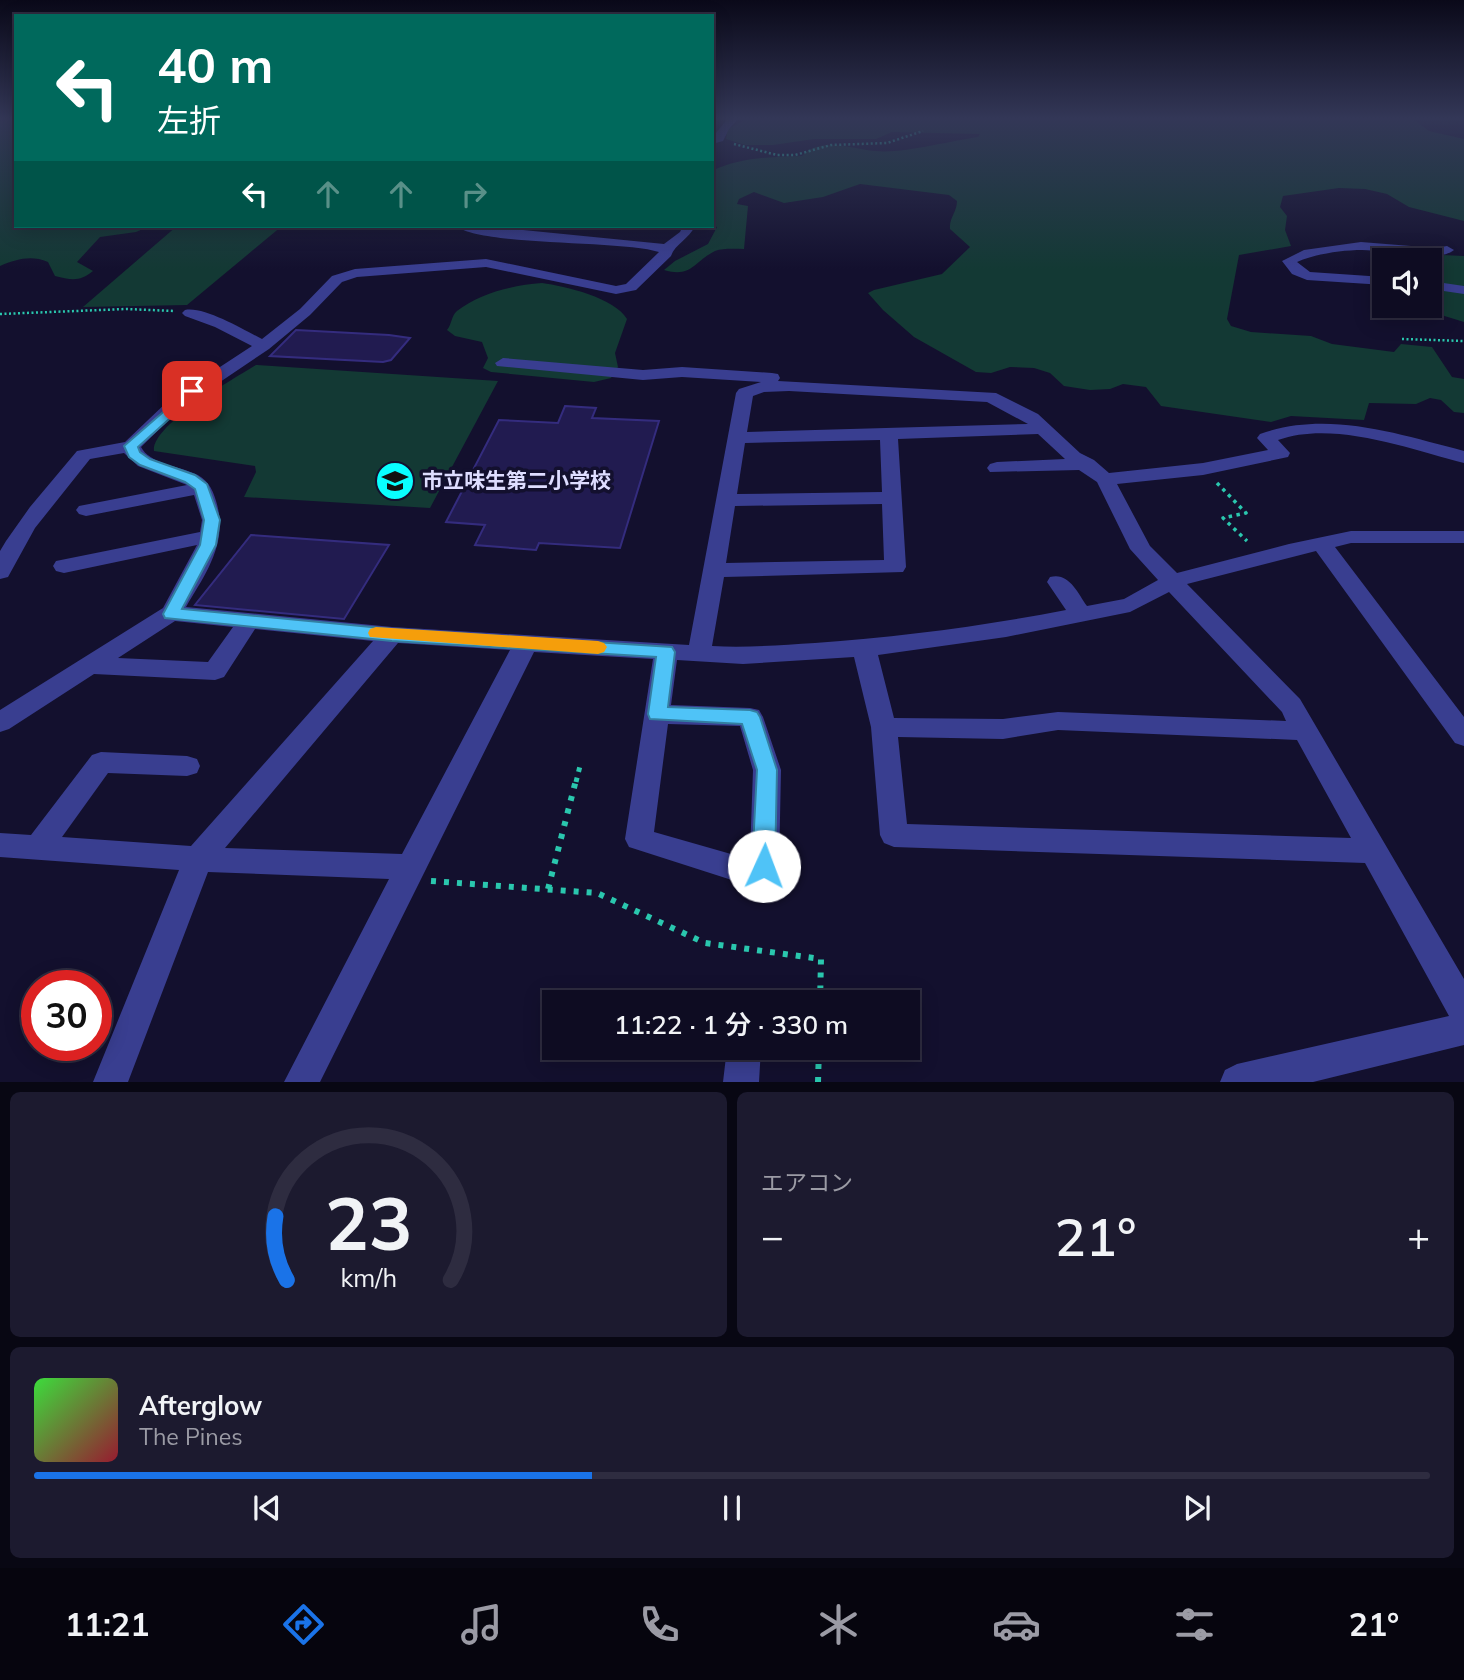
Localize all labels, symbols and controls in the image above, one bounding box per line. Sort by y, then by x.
text: 40 m [157,34,273,95]
icon: left [42,42,133,133]
text: 左折 [157,100,221,140]
icon: left [236,175,274,213]
icon: ahead [309,175,347,213]
icon: ahead [382,175,420,213]
icon: right [455,175,493,213]
map controls [1372,248,1442,318]
button: sound [1372,248,1442,318]
pin [162,361,222,421]
icon: arrive [173,372,211,410]
school or university icon: 市立味生第二小学校 [374,460,416,502]
place label: 市立味生第二小学校 [422,467,611,493]
position arrow [727,829,801,903]
speed limit sign: 30 [21,970,112,1061]
text: 11:22 · 1 分 · 330 m [614,1008,848,1041]
text: エアコン [761,1168,853,1197]
text: 23 [325,1178,412,1269]
text: 21° [1055,1204,1136,1269]
text: − [761,1212,784,1260]
text: + [1407,1212,1430,1260]
text: km/h [340,1262,397,1293]
text: Afterglow [139,1389,262,1422]
text: The Pines [139,1422,243,1451]
icon: previous [248,1489,286,1527]
icon: pause [713,1489,751,1527]
icon: next [1178,1489,1216,1527]
icon: directions [279,1600,328,1649]
icon: music [457,1600,506,1649]
icon: phone [635,1600,684,1649]
icon: climate [814,1600,863,1649]
icon: car [992,1600,1041,1649]
icon: filters [1170,1600,1219,1649]
text: 11:21 [65,1604,149,1644]
text: 21° [1349,1604,1399,1644]

